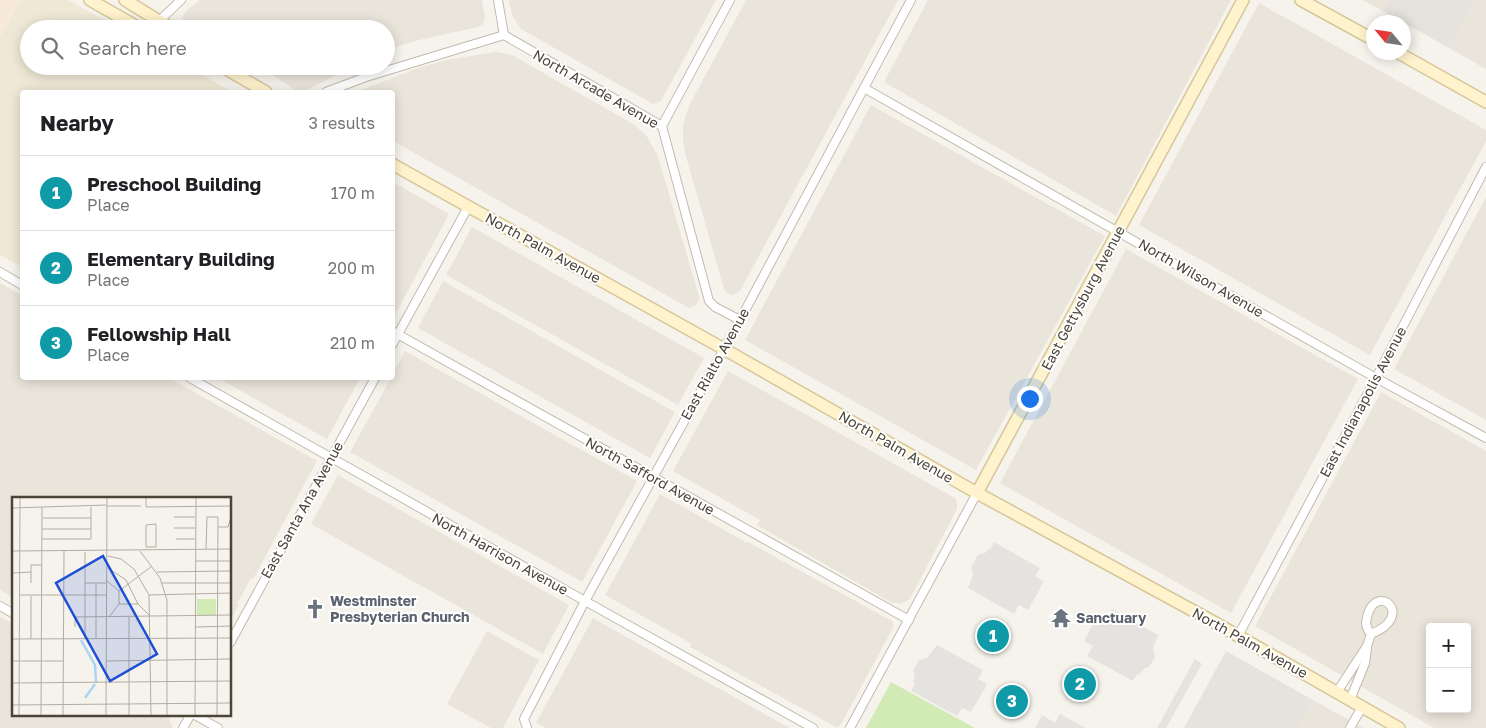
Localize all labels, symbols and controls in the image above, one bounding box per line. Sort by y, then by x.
north arrow [1366,15,1411,60]
search box [20,20,395,75]
icon: search [38,34,66,62]
text: Search here [78,36,187,59]
street label: North Arcade Avenue [530,46,662,132]
text: Nearby [40,110,114,136]
text: 3 results [308,113,375,133]
text: Preschool Building [87,172,261,195]
text: 1 [52,183,60,203]
text: 170 m [331,183,375,203]
text: Place [87,195,130,215]
street label: North Palm Avenue [483,209,604,286]
street label: East Gettysburg Avenue [1037,223,1128,373]
street label: North Wilson Avenue [1136,235,1267,320]
text: Elementary Building [87,247,275,270]
text: 2 [51,258,61,278]
text: 200 m [328,258,375,278]
text: Place [87,270,130,290]
street label: East Rialto Avenue [677,305,752,423]
text: Fellowship Hall [87,322,231,345]
street label: East Indianapolis Avenue [1316,324,1410,480]
text: 3 [51,333,61,353]
text: 210 m [330,333,375,353]
text: Place [87,345,130,365]
your location [1017,386,1043,412]
street label: North Palm Avenue [836,407,956,486]
street label: North Safford Avenue [583,433,718,518]
street label: East Santa Ana Avenue [257,438,346,581]
inset map [12,497,231,716]
street label: North Harrison Avenue [429,509,571,598]
place label: Westminster Presbyterian Church [330,592,470,625]
church icon: Westminster Presbyterian Church [304,598,326,620]
street label: North Palm Avenue [1190,604,1311,681]
temple icon: Sanctuary [1050,607,1072,629]
place label: Sanctuary [1076,609,1147,626]
pin: 1 [977,617,1009,655]
map controls [1426,623,1471,713]
button: + [1426,623,1471,668]
pin: 2 [1064,665,1096,703]
button: − [1426,668,1471,713]
pin: 3 [996,682,1028,720]

